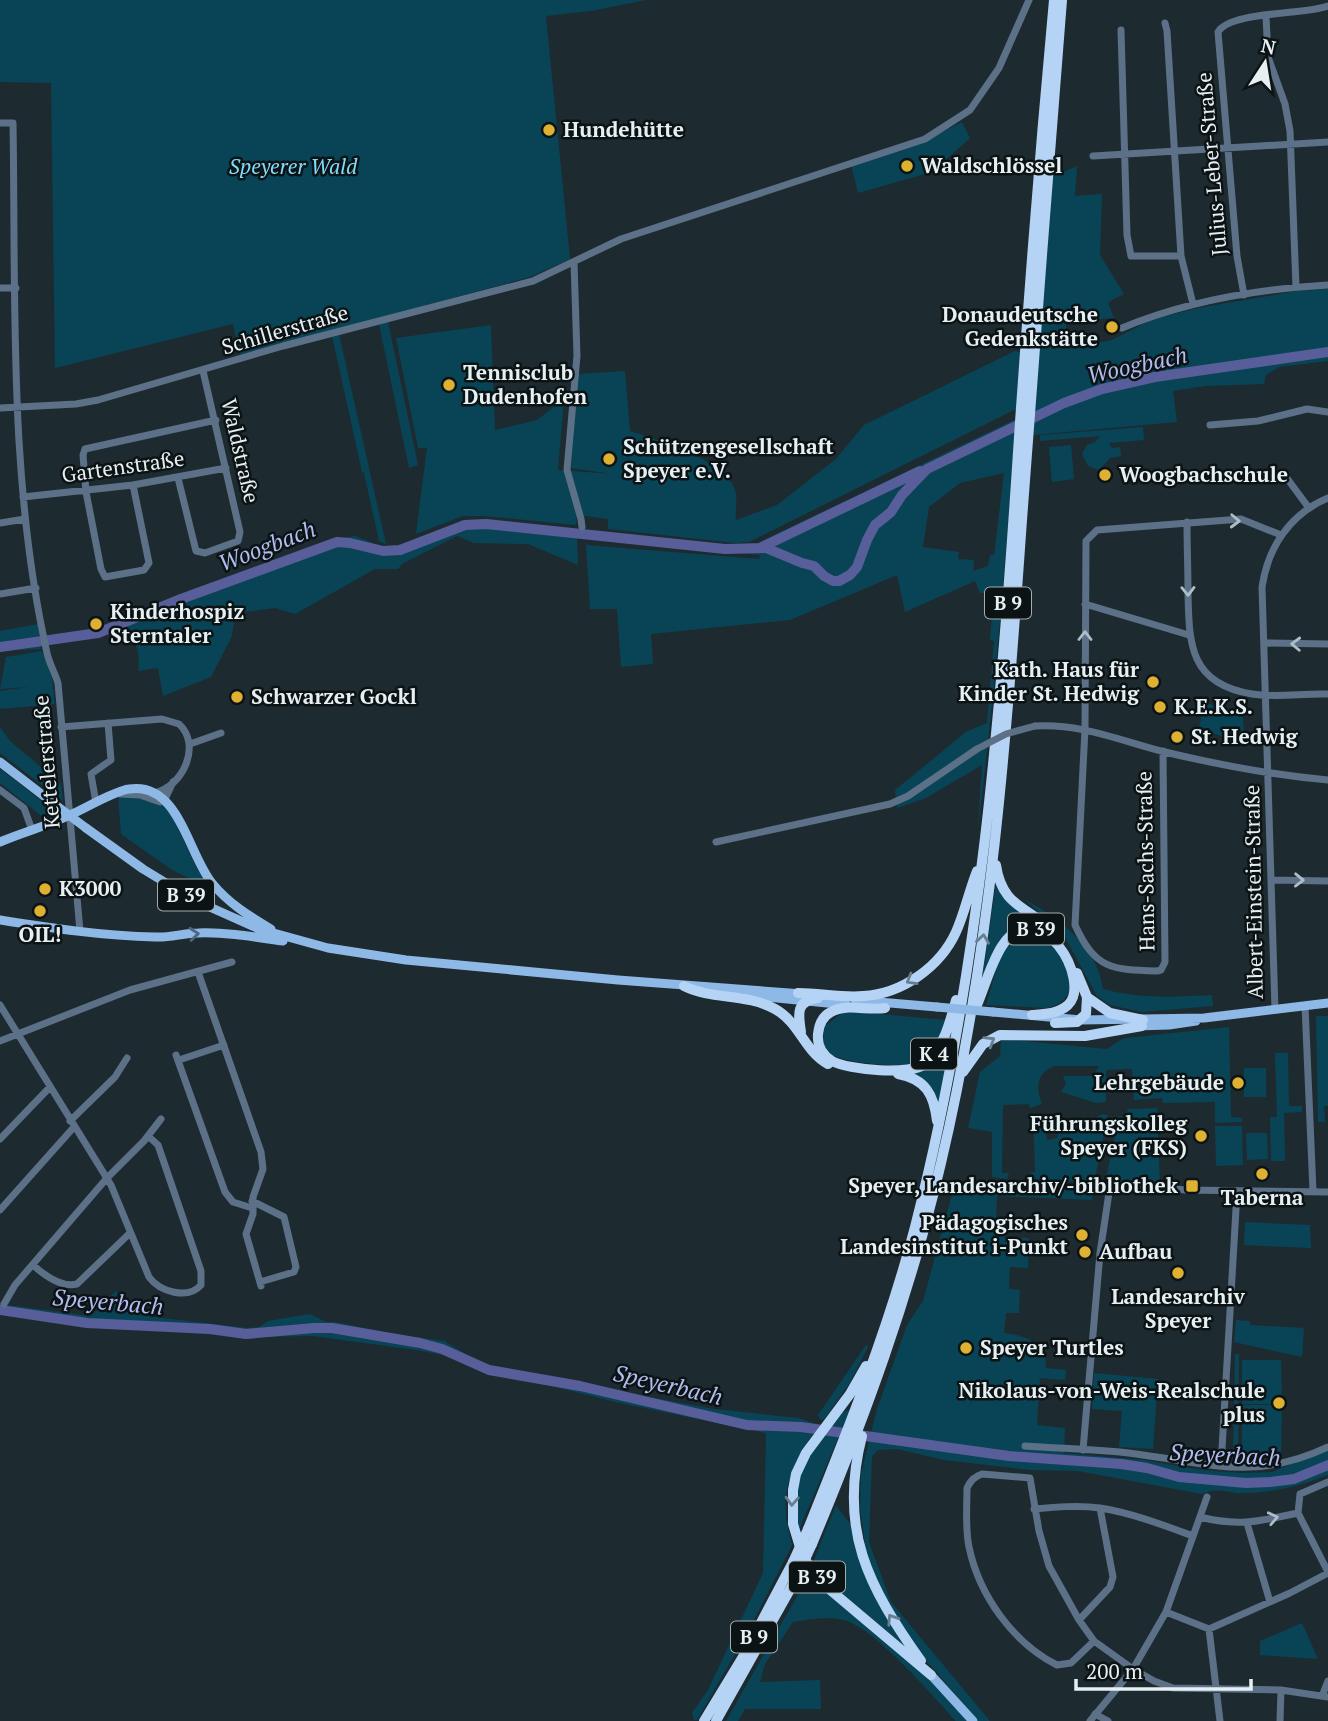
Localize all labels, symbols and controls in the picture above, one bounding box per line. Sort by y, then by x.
north arrow [1230,28,1300,98]
text: N [1259,32,1279,60]
street label: Julius-Leber-Straße [1189,71,1233,257]
place label: Hundehütte [563,115,684,143]
marker: Hundehütte [541,122,557,138]
place label: Waldschlössel [921,151,1062,179]
park label: Speyerer Wald [229,152,358,180]
marker: Waldschlössel [899,158,915,174]
street label: Schillerstraße [218,298,351,360]
place label: Donaudeutsche Gedenkstätte [942,300,1098,352]
marker: Donaudeutsche Gedenkstätte [1104,319,1120,335]
water label: Woogbach [1084,339,1190,390]
place label: Tennisclub Dudenhofen [463,358,588,410]
marker: Tennisclub Dudenhofen [441,377,457,393]
street label: Waldstraße [215,396,267,506]
place label: Schützengesellschaft Speyer e.V. [623,432,834,484]
street label: Gartenstraße [60,444,186,488]
marker: Schützengesellschaft Speyer e.V. [601,451,617,467]
place label: Woogbachschule [1119,460,1288,488]
marker: Woogbachschule [1097,467,1113,483]
water label: Woogbach [214,513,320,578]
one-way arrow [1230,513,1241,528]
one-way arrow [1181,585,1196,596]
road number: B 9 [985,588,1031,618]
place label: Kinderhospiz Sterntaler [110,597,244,649]
marker: Kinderhospiz Sterntaler [88,616,104,632]
one-way arrow [1077,630,1093,641]
one-way arrow [1290,636,1301,652]
place label: Kath. Haus für Kinder St. Hedwig [958,655,1140,707]
marker: Kath. Haus für Kinder St. Hedwig [1145,674,1161,690]
place label: Schwarzer Gockl [251,682,417,710]
marker: Schwarzer Gockl [229,689,245,705]
place label: K.E.K.S. [1174,692,1253,720]
street label: Kettelerstraße [26,694,66,830]
marker: K.E.K.S. [1152,699,1168,715]
place label: St. Hedwig [1191,722,1299,750]
marker: St. Hedwig [1169,729,1185,745]
street label: Hans-Sachs-Straße [1129,771,1161,951]
street label: Albert-Einstein-Straße [1237,785,1269,999]
one-way arrow [1294,872,1305,888]
place label: K3000 [59,874,122,902]
road number: B 39 [158,880,214,911]
marker: K3000 [37,881,53,897]
marker: OIL! [32,903,48,919]
road number: B 39 [1008,914,1064,945]
place label: OIL! [18,920,62,948]
one-way arrow [189,927,200,942]
one-way arrow [975,934,990,945]
one-way arrow [906,971,919,984]
one-way arrow [983,1036,996,1049]
road number: K 4 [911,1038,957,1070]
place label: Lehrgebäude [1094,1068,1224,1096]
marker: Lehrgebäude [1230,1075,1246,1091]
place label: Führungskolleg Speyer (FKS) [1030,1109,1188,1161]
marker: Führungskolleg Speyer (FKS) [1193,1128,1209,1144]
marker: Taberna [1254,1166,1270,1182]
place label: Speyer, Landesarchiv/-bibliothek [848,1171,1179,1199]
marker: Speyer, Landesarchiv/-bibliothek [1184,1178,1200,1194]
place label: Taberna [1221,1183,1304,1211]
place label: Pädagogisches Landesinstitut i-Punkt [840,1208,1069,1260]
marker: Pädagogisches Landesinstitut i-Punkt [1074,1227,1090,1243]
place label: Aufbau [1099,1237,1172,1265]
marker: Aufbau [1077,1244,1093,1260]
marker: Landesarchiv Speyer [1170,1265,1186,1281]
water label: Speyerbach [51,1281,165,1322]
place label: Landesarchiv Speyer [1111,1282,1245,1334]
place label: Speyer Turtles [980,1333,1124,1361]
marker: Speyer Turtles [958,1340,974,1356]
water label: Speyerbach [610,1357,726,1412]
place label: Nikolaus-von-Weis-Realschule plus [959,1376,1265,1428]
marker: Nikolaus-von-Weis-Realschule plus [1271,1395,1287,1411]
water label: Speyerbach [1169,1436,1281,1473]
one-way arrow [785,1496,800,1507]
one-way arrow [1267,1512,1279,1527]
road number: B 39 [789,1562,845,1592]
one-way arrow [887,1613,900,1626]
road number: B 9 [731,1622,777,1652]
scale bar [1076,1648,1251,1692]
text: 200 m [1086,1657,1143,1685]

